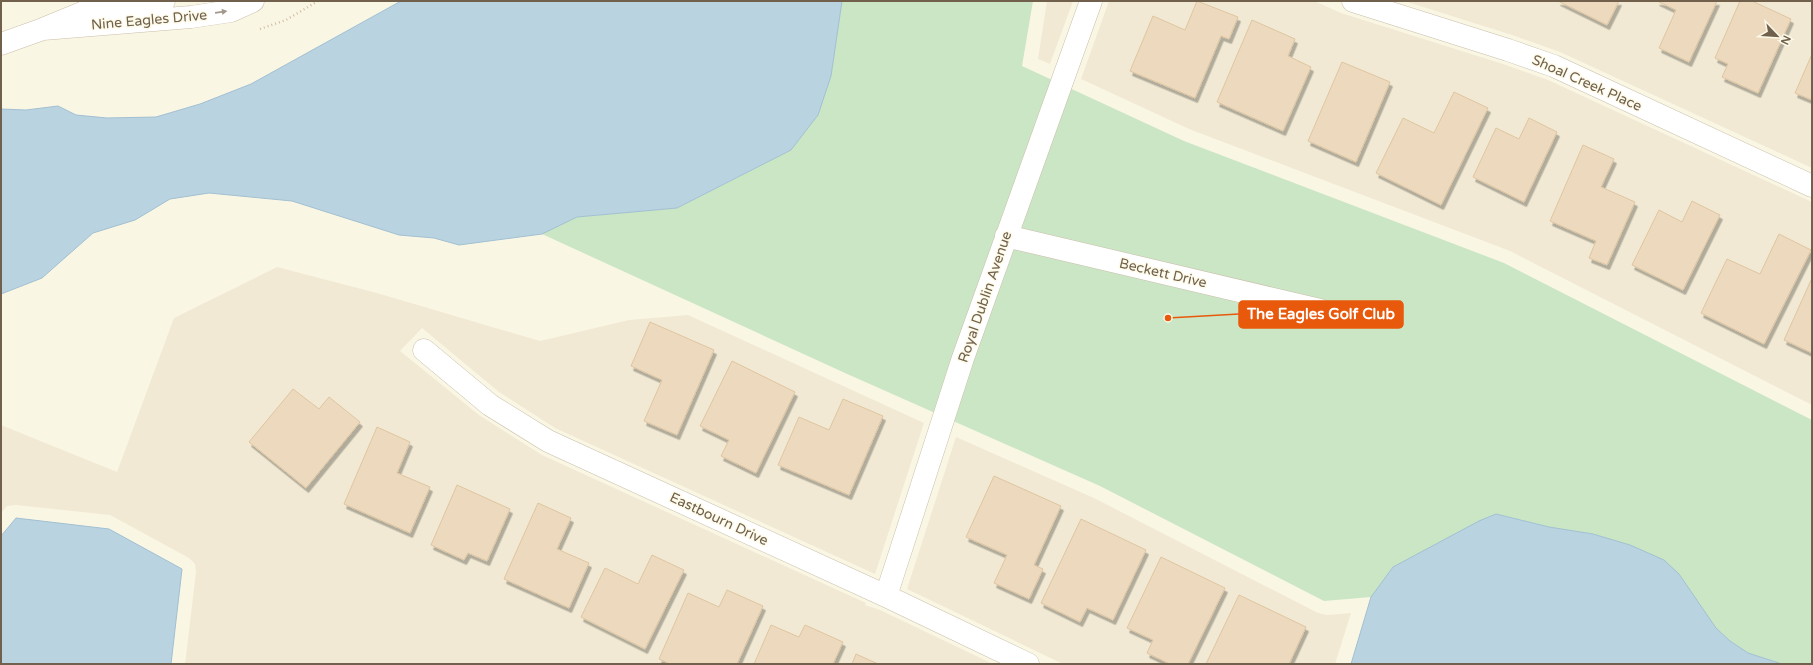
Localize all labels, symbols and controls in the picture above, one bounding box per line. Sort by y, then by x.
street label: Nine Eagles Drive [90,6,208,34]
one-way arrow [215,9,227,15]
north arrow [1757,16,1797,56]
text: N [1778,33,1793,47]
street label: Shoal Creek Place [1529,51,1645,115]
street label: Royal Dublin Avenue [955,229,1015,365]
street label: Beckett Drive [1118,255,1208,291]
callout: The Eagles Golf Club [1239,301,1403,328]
text: The Eagles Golf Club [1246,305,1395,324]
street label: Eastbourn Drive [667,489,771,549]

